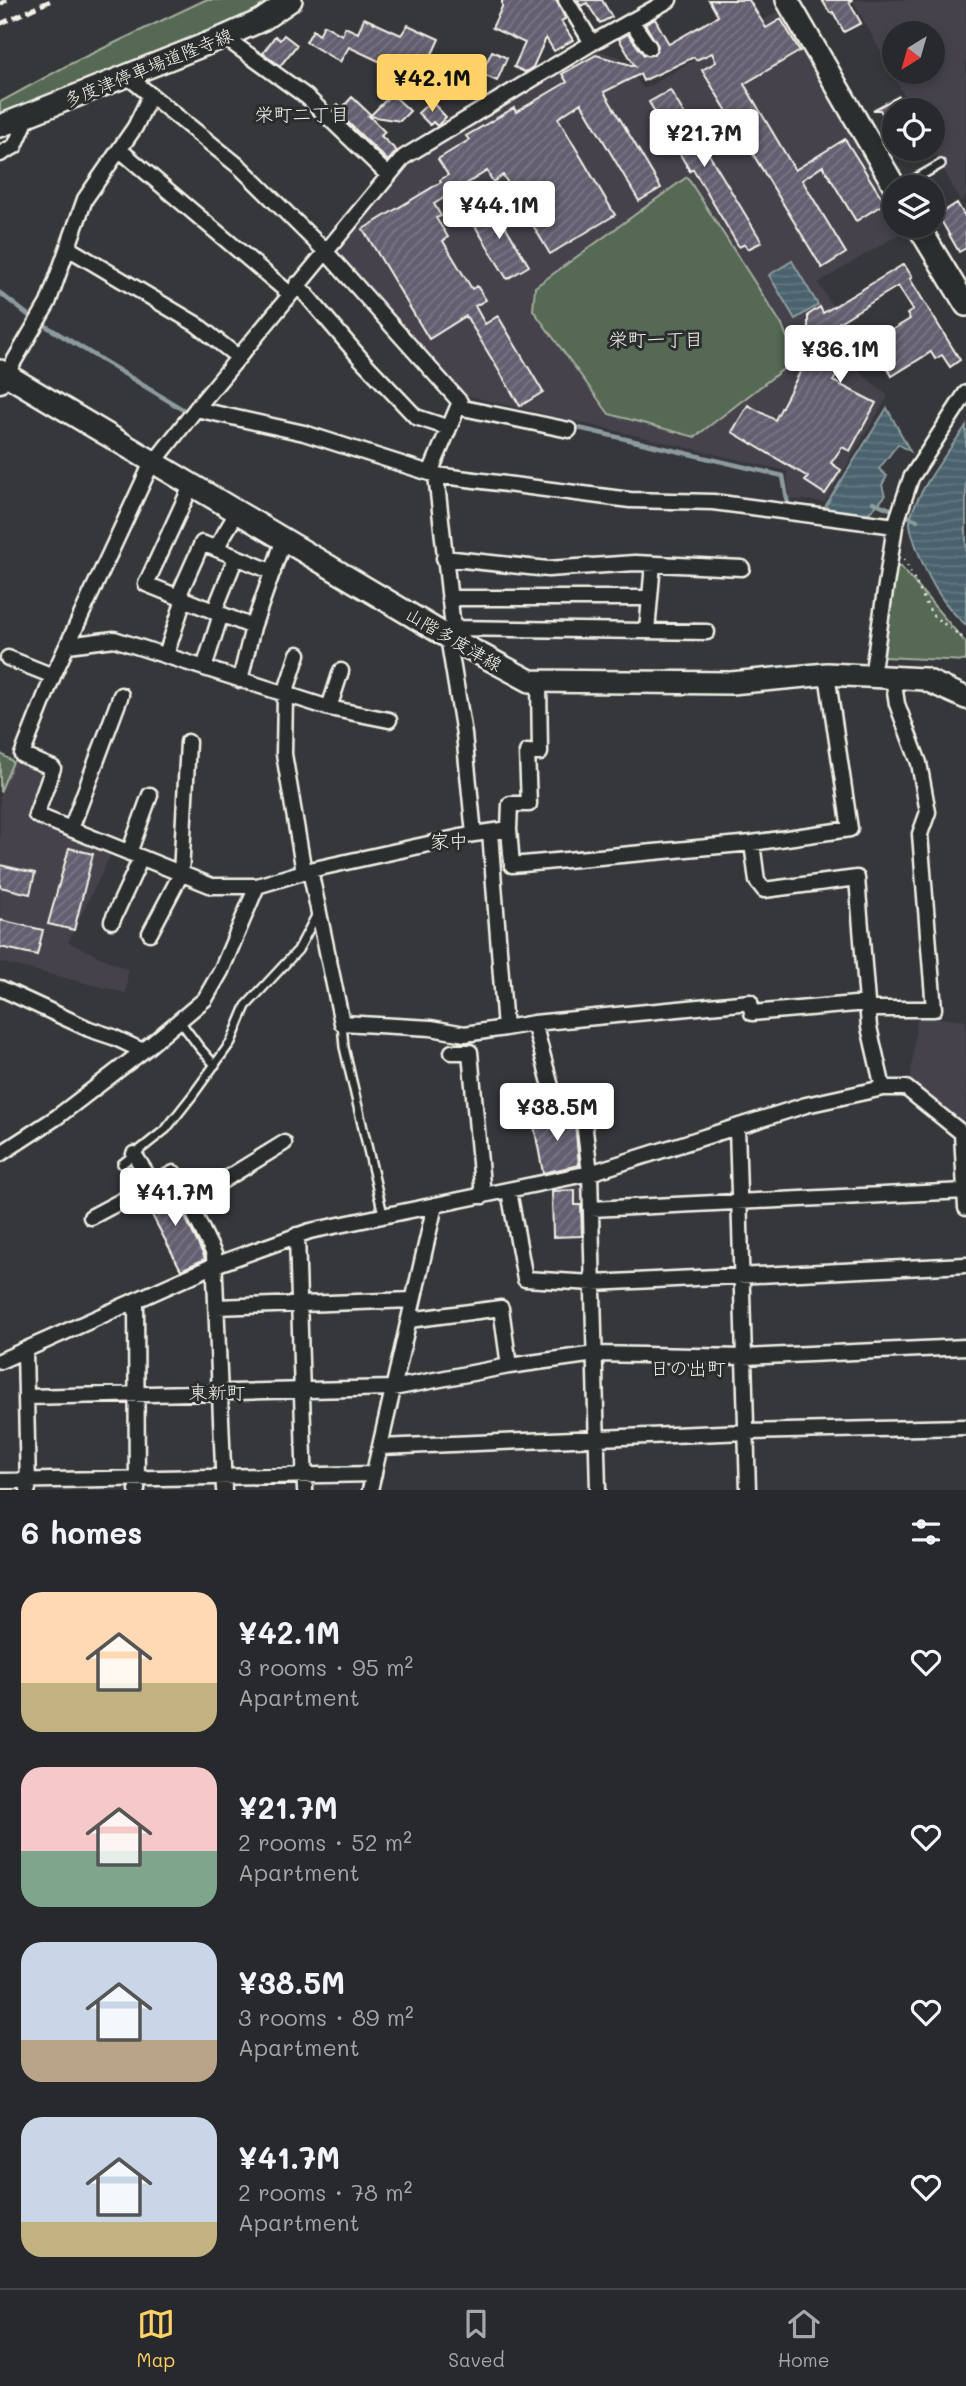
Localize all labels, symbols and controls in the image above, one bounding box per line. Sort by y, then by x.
north arrow [882,21,945,84]
map controls [882,21,945,238]
street label: 多度津停車場道隆寺線 [60,22,236,112]
pin: ¥42.1M [375,54,489,114]
text: ¥42.1M [393,62,471,92]
button: locate [882,98,945,161]
district label: 栄町二丁目 [254,101,350,126]
pin: ¥21.7M [647,110,761,169]
text: ¥21.7M [666,117,742,147]
button: layers [882,175,945,238]
pin: ¥44.1M [442,182,556,241]
text: ¥44.1M [459,189,539,219]
district label: 栄町一丁目 [608,326,704,351]
pin: ¥36.1M [783,326,897,385]
text: ¥36.1M [801,333,879,363]
street label: 山階多度津線 [401,602,507,676]
district label: 家中 [430,828,468,853]
pin: ¥38.5M [500,1084,614,1143]
text: ¥38.5M [516,1091,598,1121]
pin: ¥41.7M [118,1168,232,1228]
text: ¥41.7M [136,1176,214,1206]
district label: 日の出町 [650,1355,726,1380]
district label: 東新町 [188,1379,246,1404]
text: 6 homes [21,1512,142,1552]
icon: filters [907,1513,945,1551]
text: ¥42.1M [238,1612,340,1652]
icon: home [77,1620,161,1704]
icon: heart [907,1643,945,1681]
text: 3 rooms · 95 m² [238,1652,413,1682]
text: Apartment [238,1682,360,1712]
text: ¥21.7M [238,1787,338,1827]
icon: home [77,1795,161,1879]
icon: heart [907,1818,945,1856]
text: 2 rooms · 52 m² [238,1827,412,1857]
text: Apartment [238,1857,360,1887]
text: ¥38.5M [238,1962,345,2002]
icon: home [77,1970,161,2054]
icon: heart [907,1993,945,2031]
text: 3 rooms · 89 m² [238,2002,414,2032]
text: Apartment [238,2032,360,2062]
text: ¥41.7M [238,2137,340,2177]
icon: home [77,2145,161,2229]
icon: heart [907,2168,945,2206]
text: 2 rooms · 78 m² [238,2177,412,2207]
text: Apartment [238,2207,360,2237]
tab: Map [137,2305,175,2372]
tab: Saved [448,2305,505,2372]
tab: Home [778,2305,829,2372]

